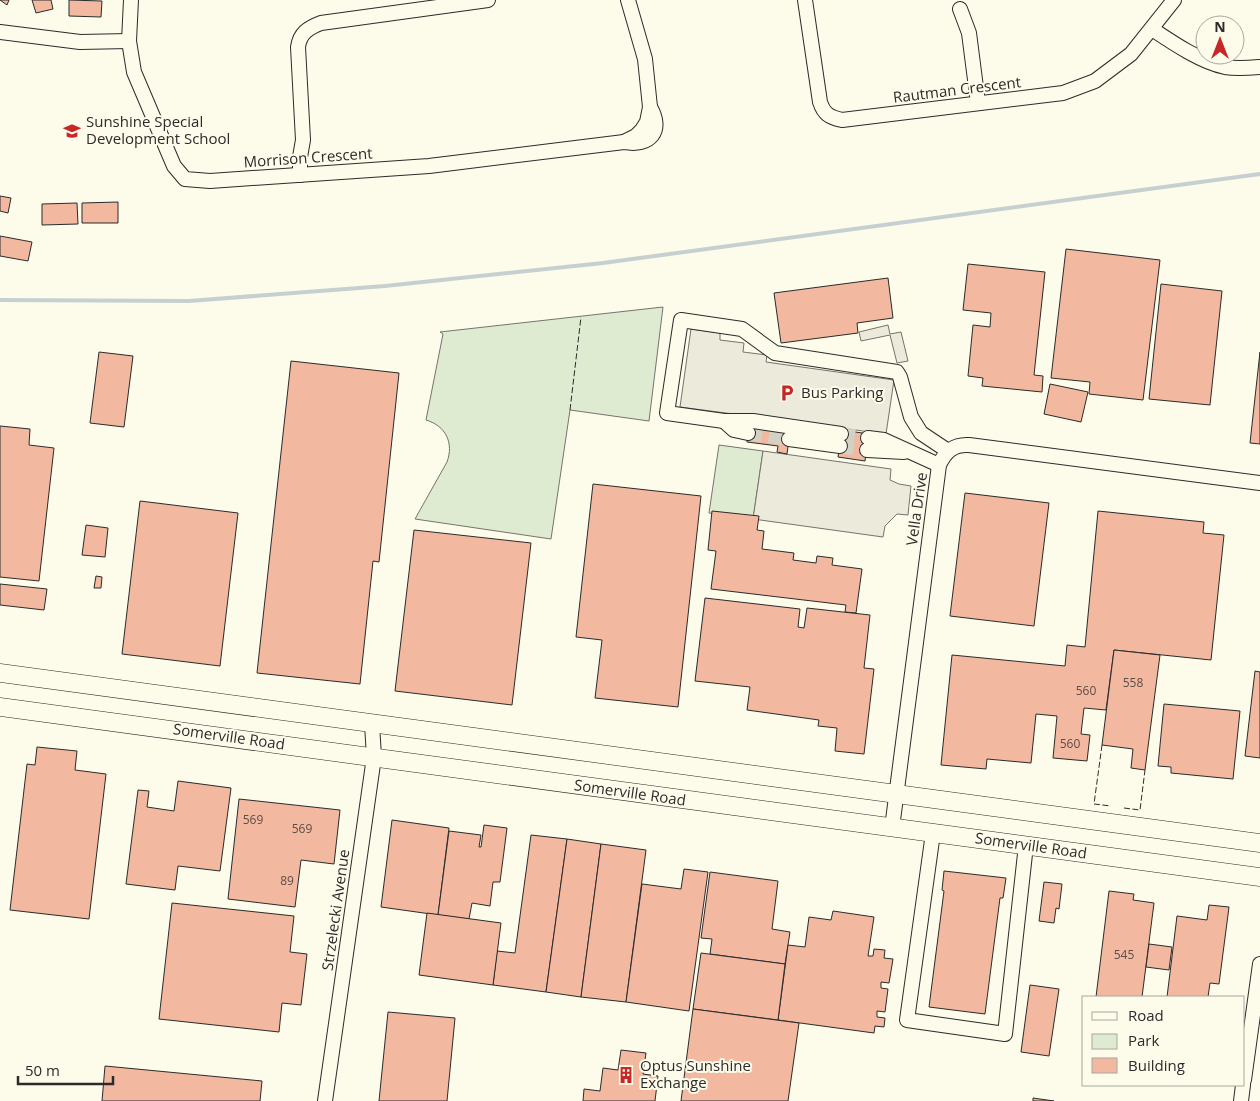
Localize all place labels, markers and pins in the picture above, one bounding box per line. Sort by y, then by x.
place label: Sunshine Special Development School [86,111,230,148]
school or university icon: Sunshine Special Development School [62,121,82,141]
place label: Bus Parking [801,382,883,402]
parking icon: Bus Parking [777,383,797,403]
place label: Optus Sunshine Exchange [640,1055,751,1092]
building icon: Optus Sunshine Exchange [616,1065,636,1085]

